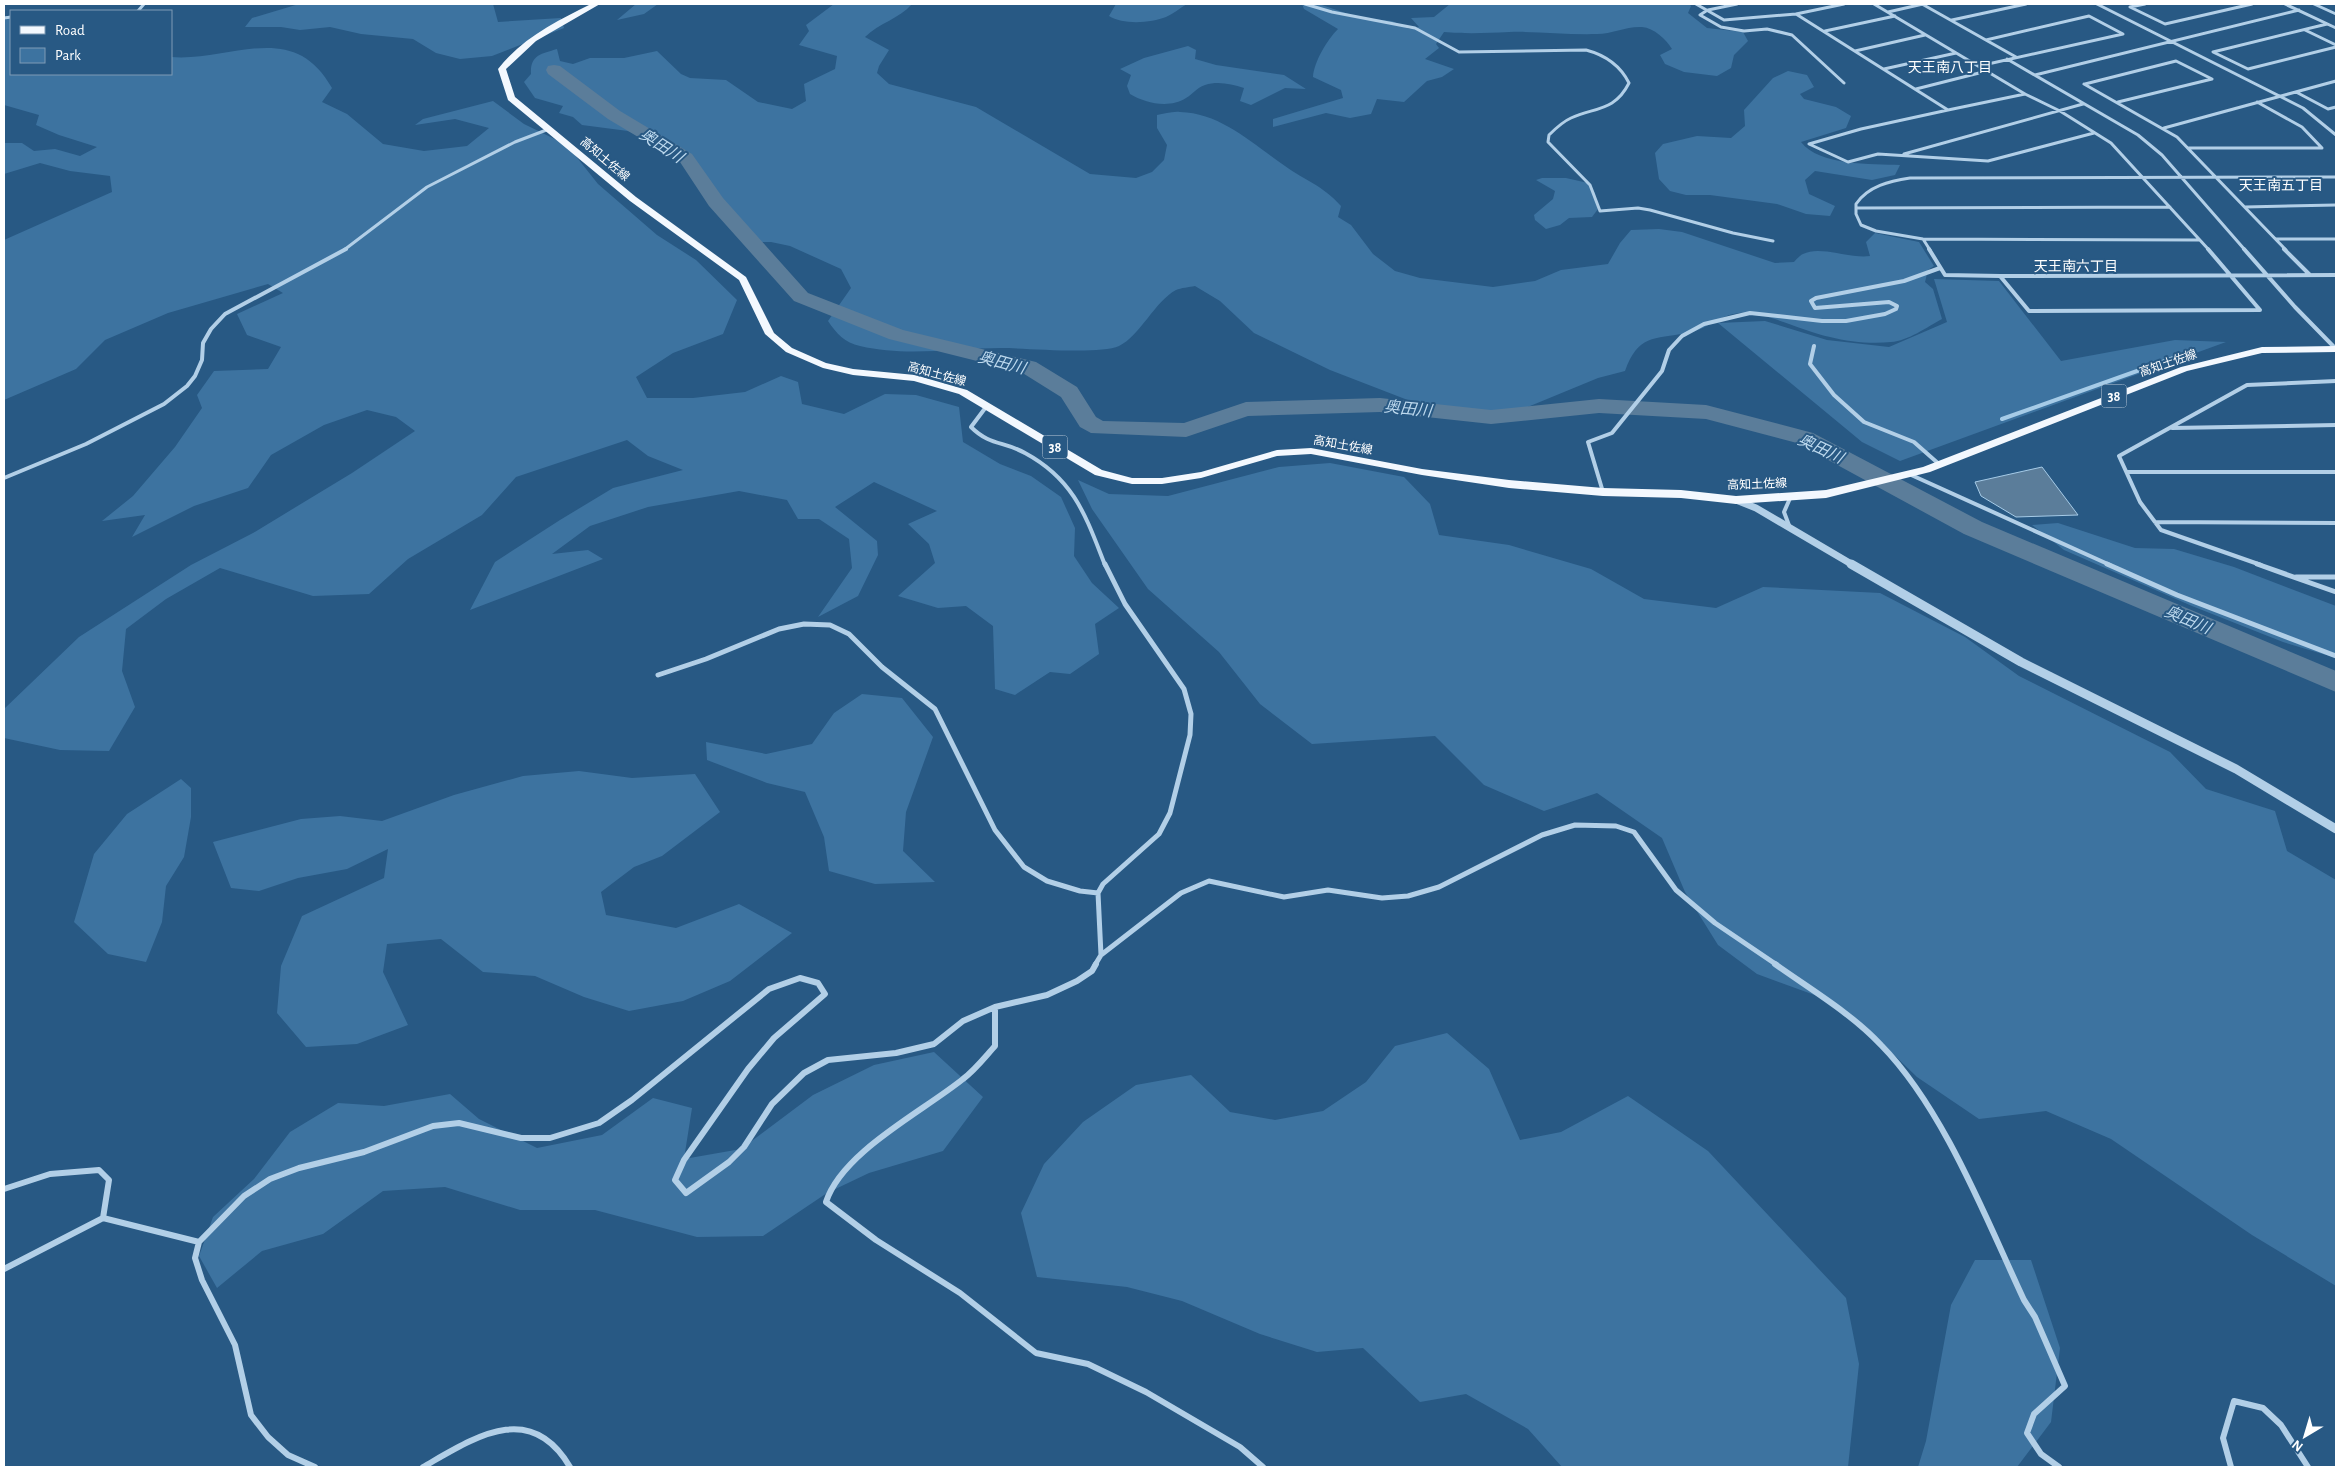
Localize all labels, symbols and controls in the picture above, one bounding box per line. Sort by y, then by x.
legend [10,10,172,75]
text: Road [55,23,85,38]
text: Park [55,48,81,63]
district label: 天王南八丁目 [1908,60,1992,75]
water label: 奥田川 [637,125,688,167]
street label: 高知土佐線 [578,134,632,183]
district label: 天王南五丁目 [2239,178,2323,193]
district label: 天王南六丁目 [2034,259,2118,274]
street label: 高知土佐線 [2137,347,2198,378]
water label: 奥田川 [976,348,1029,377]
street label: 高知土佐線 [906,359,968,388]
road number: 38 [2102,384,2126,408]
water label: 奥田川 [1383,398,1435,420]
water label: 奥田川 [1795,431,1848,467]
street label: 高知土佐線 [1312,433,1374,456]
road number: 38 [1042,436,1068,458]
street label: 高知土佐線 [1727,476,1787,491]
water label: 奥田川 [2162,602,2215,637]
north arrow [2280,1411,2330,1461]
text: N [2289,1437,2306,1454]

